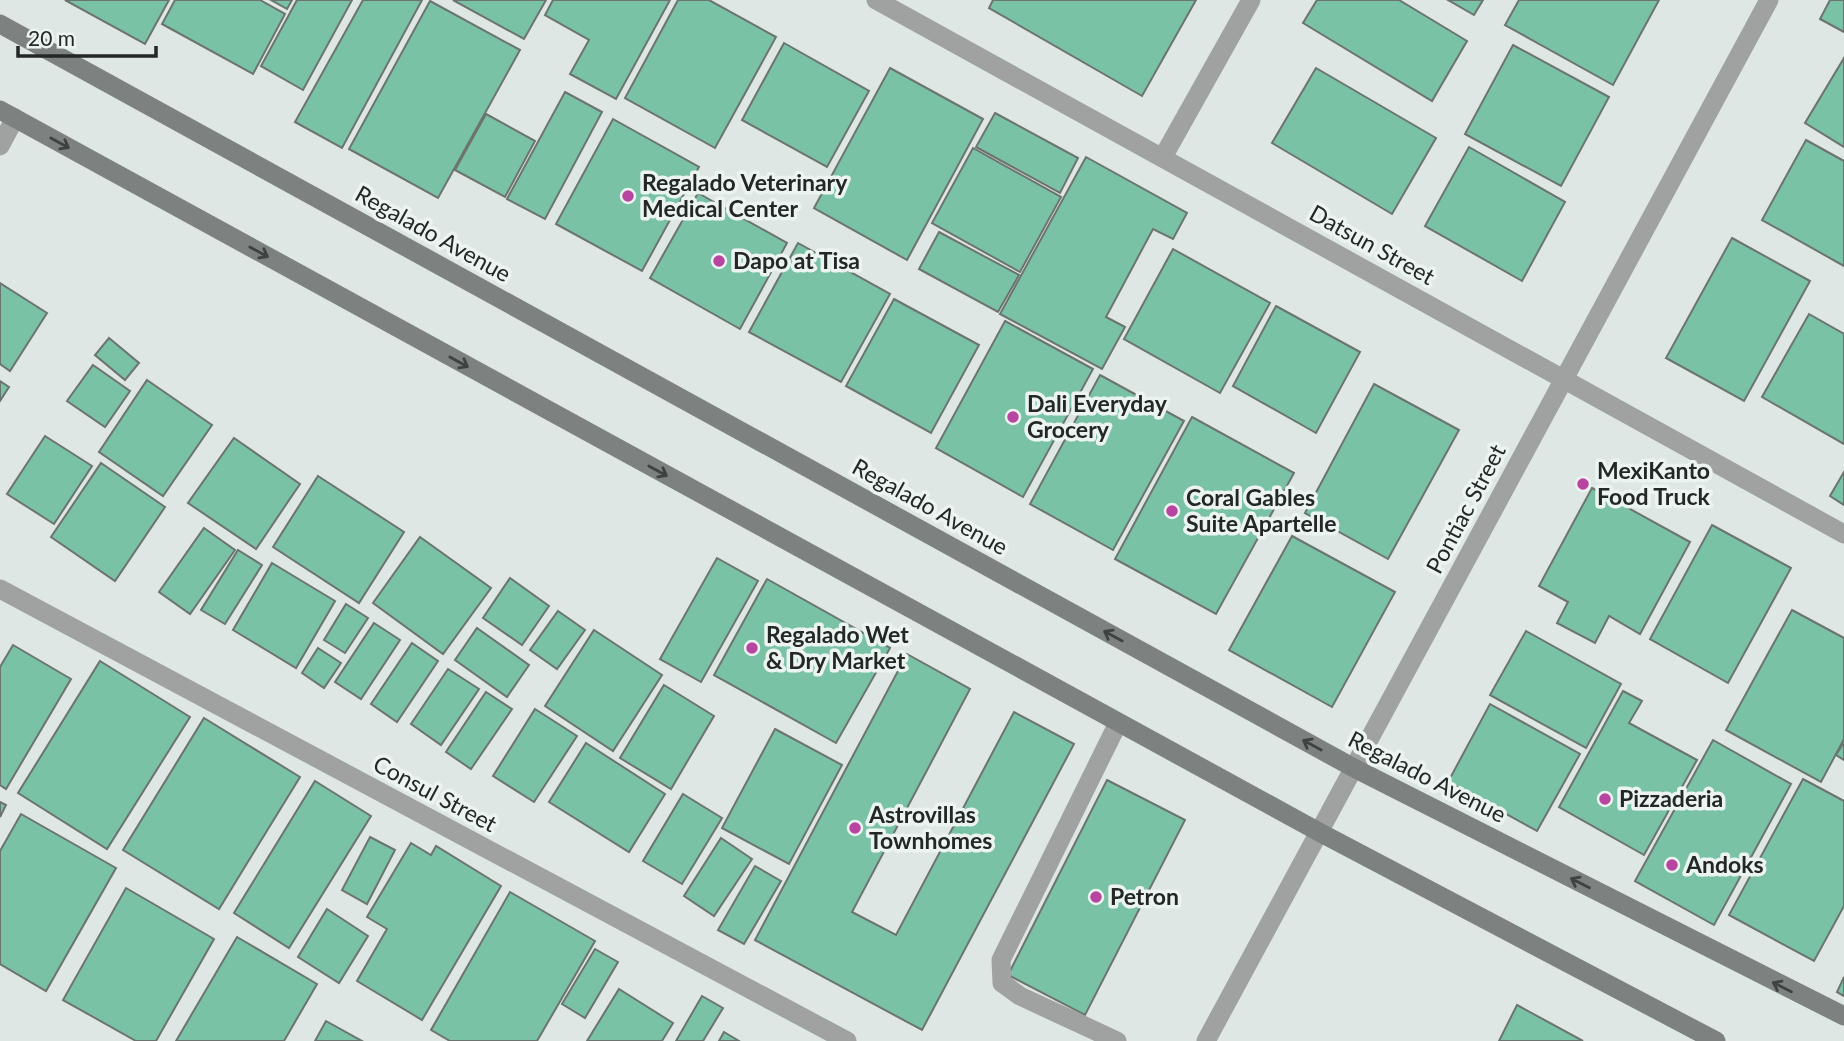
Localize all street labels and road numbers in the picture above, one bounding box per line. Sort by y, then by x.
street label: Regalado Avenue [351,179,516,287]
street label: Datsun Street [1305,198,1441,290]
street label: Pontiac Street [1419,439,1511,578]
street label: Regalado Avenue [848,452,1013,560]
street label: Regalado Avenue [1344,724,1511,828]
street label: Consul Street [369,749,503,838]

